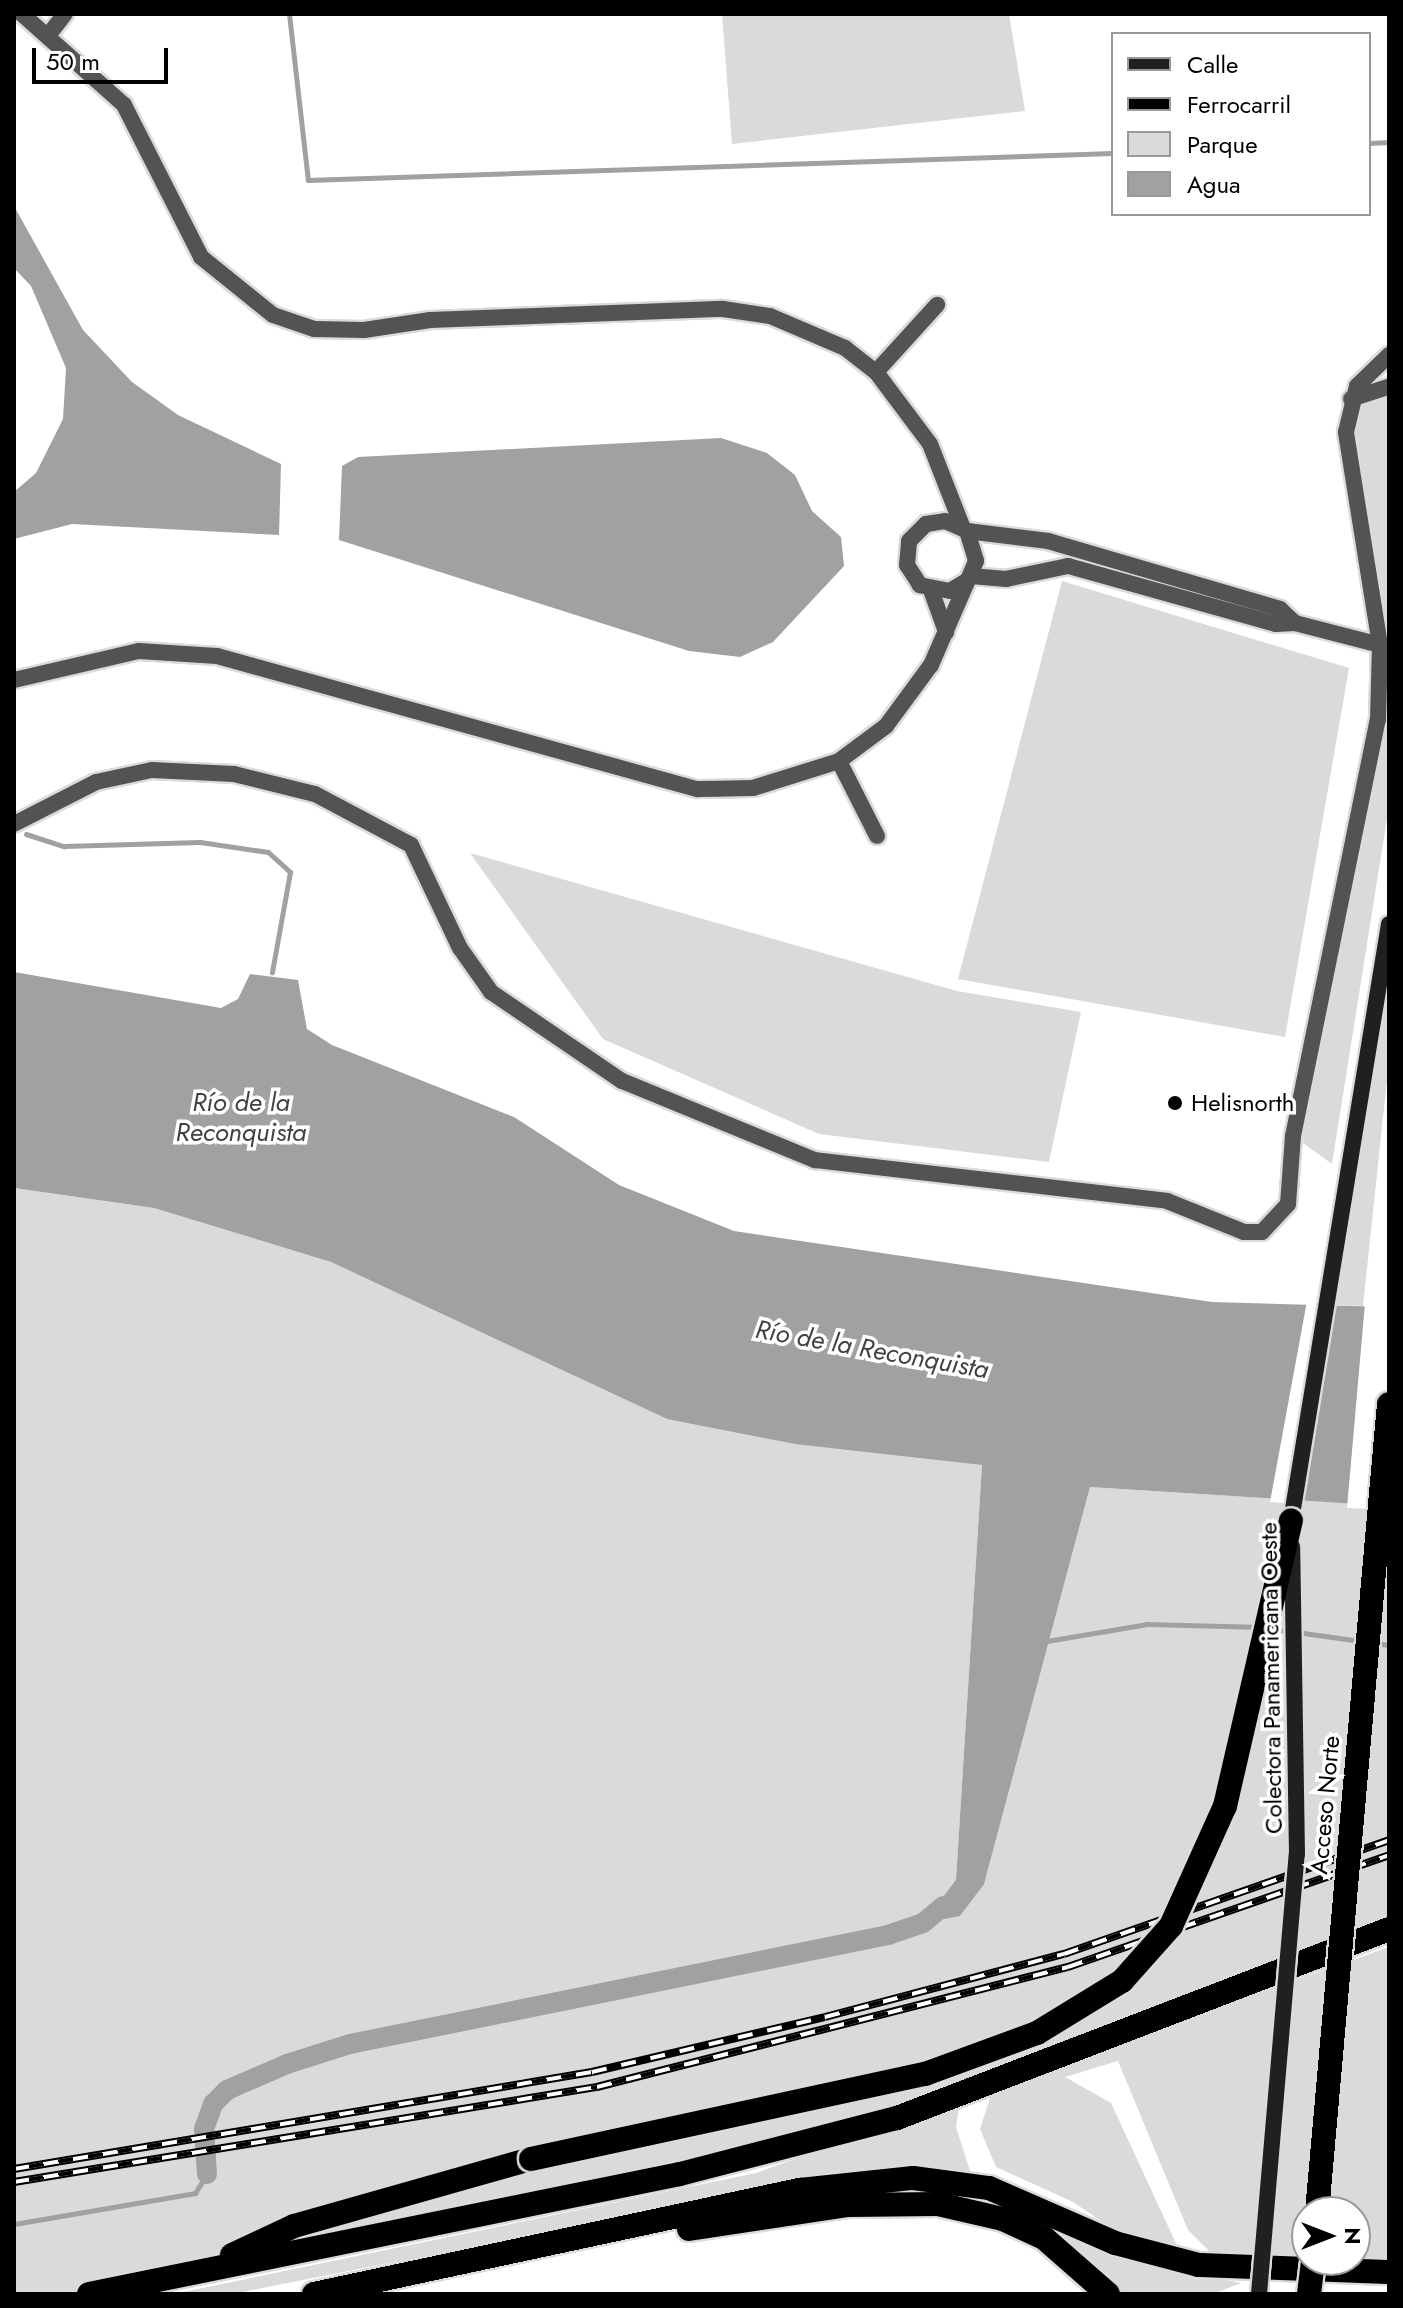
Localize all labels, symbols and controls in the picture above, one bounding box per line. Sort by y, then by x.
scale bar [36,32,172,82]
legend [1111,32,1371,216]
text: 50 m [46,44,100,79]
text: Calle [1187,47,1238,82]
text: Ferrocarril [1187,87,1291,122]
text: Parque [1187,127,1258,162]
text: Agua [1187,167,1241,202]
water label: Río de la Reconquista [176,1087,306,1148]
place label: Helisnorth [1191,1089,1294,1117]
marker: Helisnorth [1166,1094,1184,1112]
water label: Río de la Reconquista [753,1314,991,1386]
street label: Colectora Panamericana Oeste [1254,1522,1288,1834]
street label: Acceso Norte [1305,1734,1345,1876]
north arrow [1291,2196,1371,2276]
text: N [1337,2227,1369,2245]

